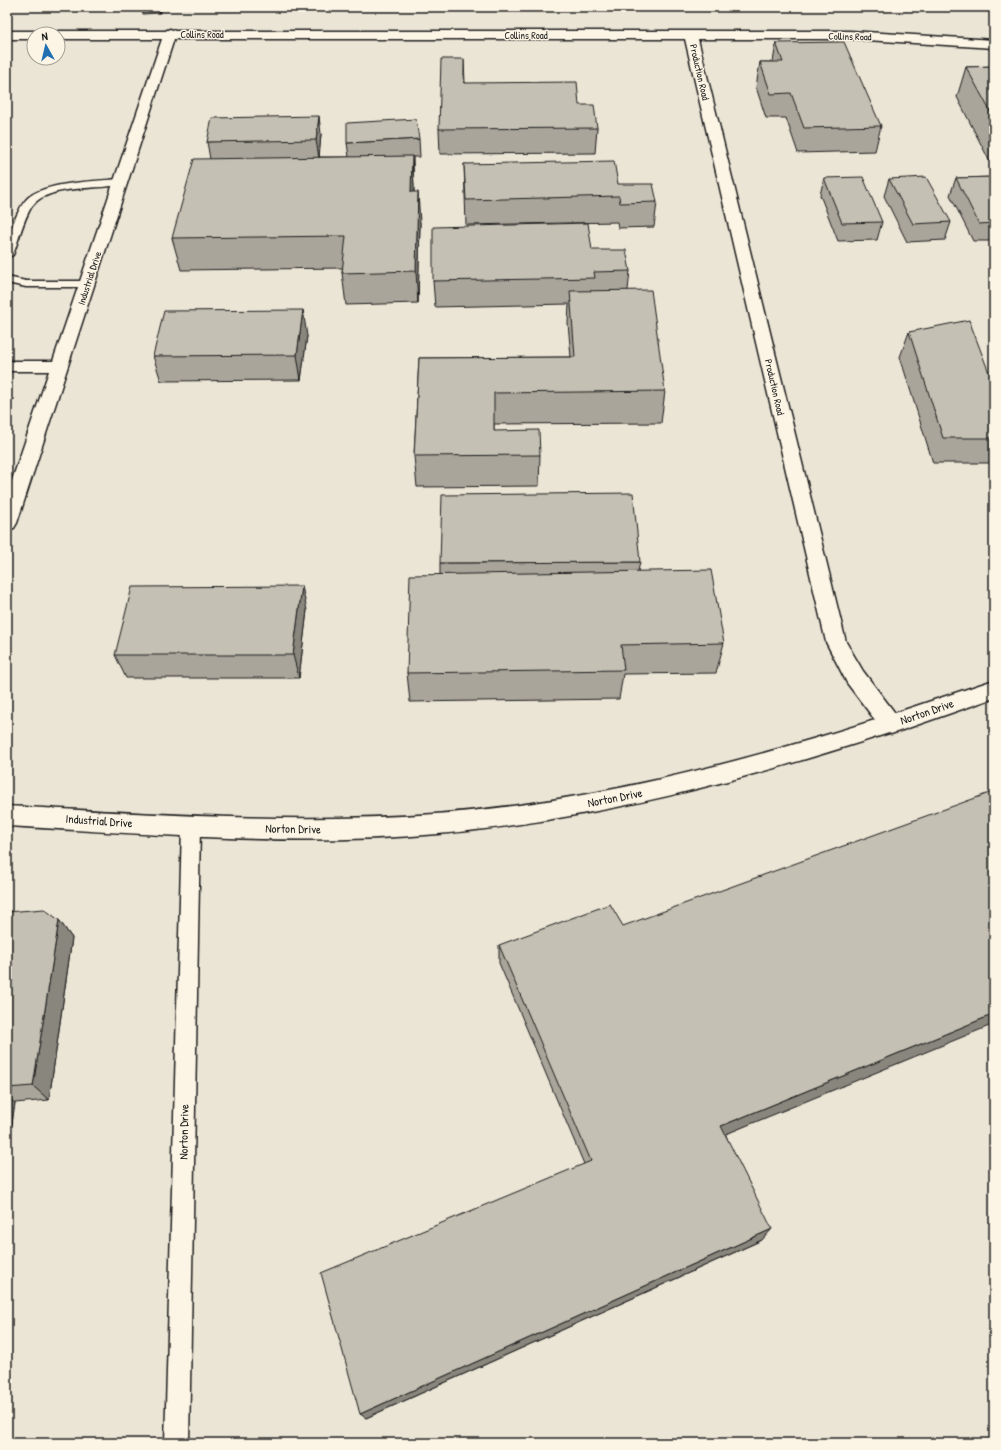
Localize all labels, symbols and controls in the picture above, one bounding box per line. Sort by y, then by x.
north arrow [26,26,66,66]
street label: Collins Road [180,28,224,41]
text: N [41,29,49,43]
street label: Collins Road [504,29,548,42]
street label: Collins Road [828,30,872,43]
street label: Production Road [687,43,712,102]
street label: Industrial Drive [75,250,104,307]
street label: Production Road [762,358,787,417]
street label: Norton Drive [898,694,956,729]
street label: Norton Drive [586,784,644,811]
street label: Industrial Drive [65,810,133,831]
street label: Norton Drive [265,820,321,837]
street label: Norton Drive [175,1104,192,1160]

